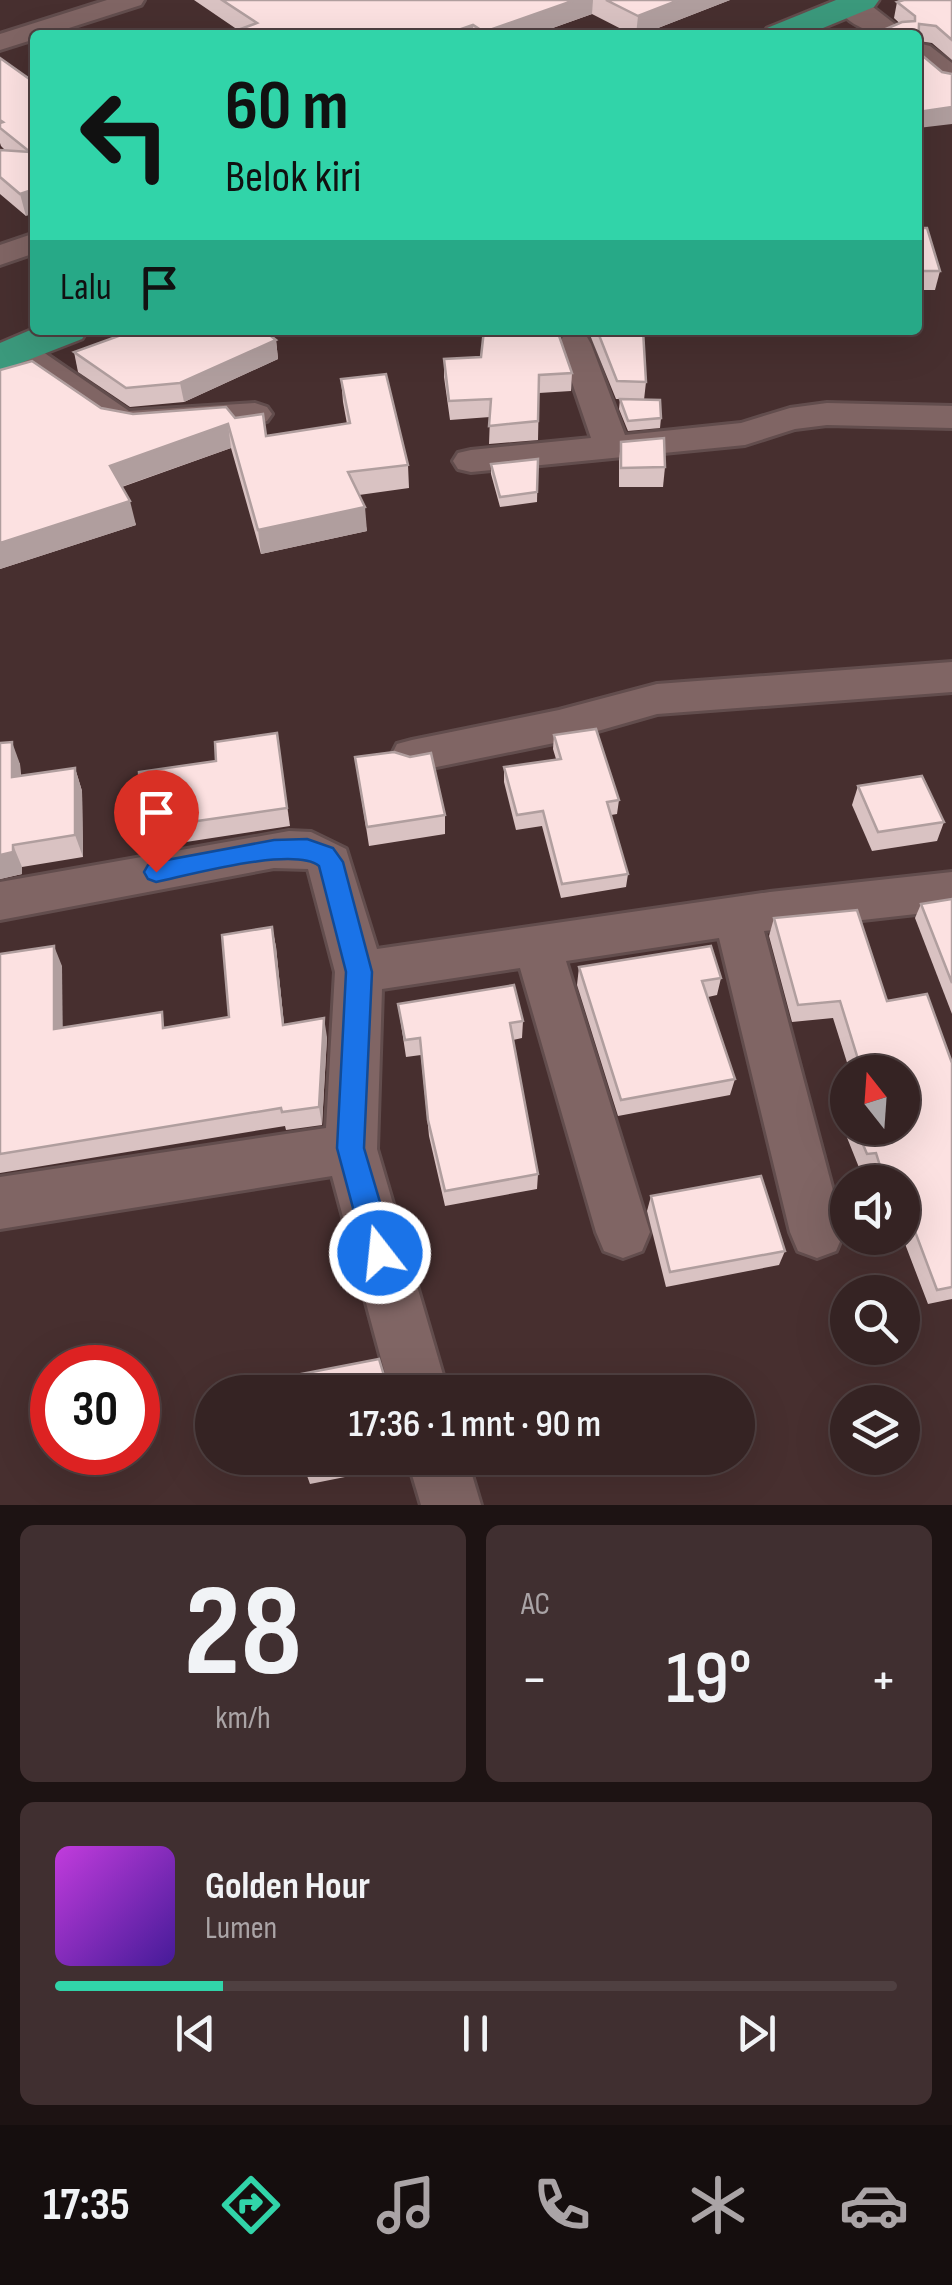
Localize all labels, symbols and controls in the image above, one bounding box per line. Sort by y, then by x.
text: 60 m [225,65,349,149]
icon: left [60,70,190,200]
text: Belok kiri [225,150,361,205]
icon: arrive [132,260,187,315]
text: Lalu [60,265,112,310]
pin [114,770,199,873]
icon: arrive [129,785,184,840]
north arrow [830,1055,920,1145]
map controls [830,1055,920,1475]
button: sound [830,1165,920,1255]
position arrow [328,1201,432,1305]
button: search [830,1275,920,1365]
speed limit sign: 30 [30,1345,160,1475]
button: layers [830,1385,920,1475]
text: 17:36 · 1 mnt · 90 m [349,1402,601,1447]
text: 28 [184,1556,302,1712]
text: AC [521,1585,550,1624]
text: 19° [666,1634,752,1725]
text: − [521,1647,548,1714]
text: + [870,1647,897,1714]
text: km/h [215,1699,271,1738]
text: Golden Hour [205,1864,370,1909]
text: Lumen [205,1909,277,1948]
icon: previous [168,2006,223,2061]
icon: pause [448,2006,503,2061]
icon: next [729,2006,784,2061]
icon: directions [216,2170,286,2240]
icon: music [371,2170,441,2240]
icon: phone [527,2170,597,2240]
icon: climate [683,2170,753,2240]
icon: car [839,2170,909,2240]
text: 17:35 [43,2178,130,2233]

